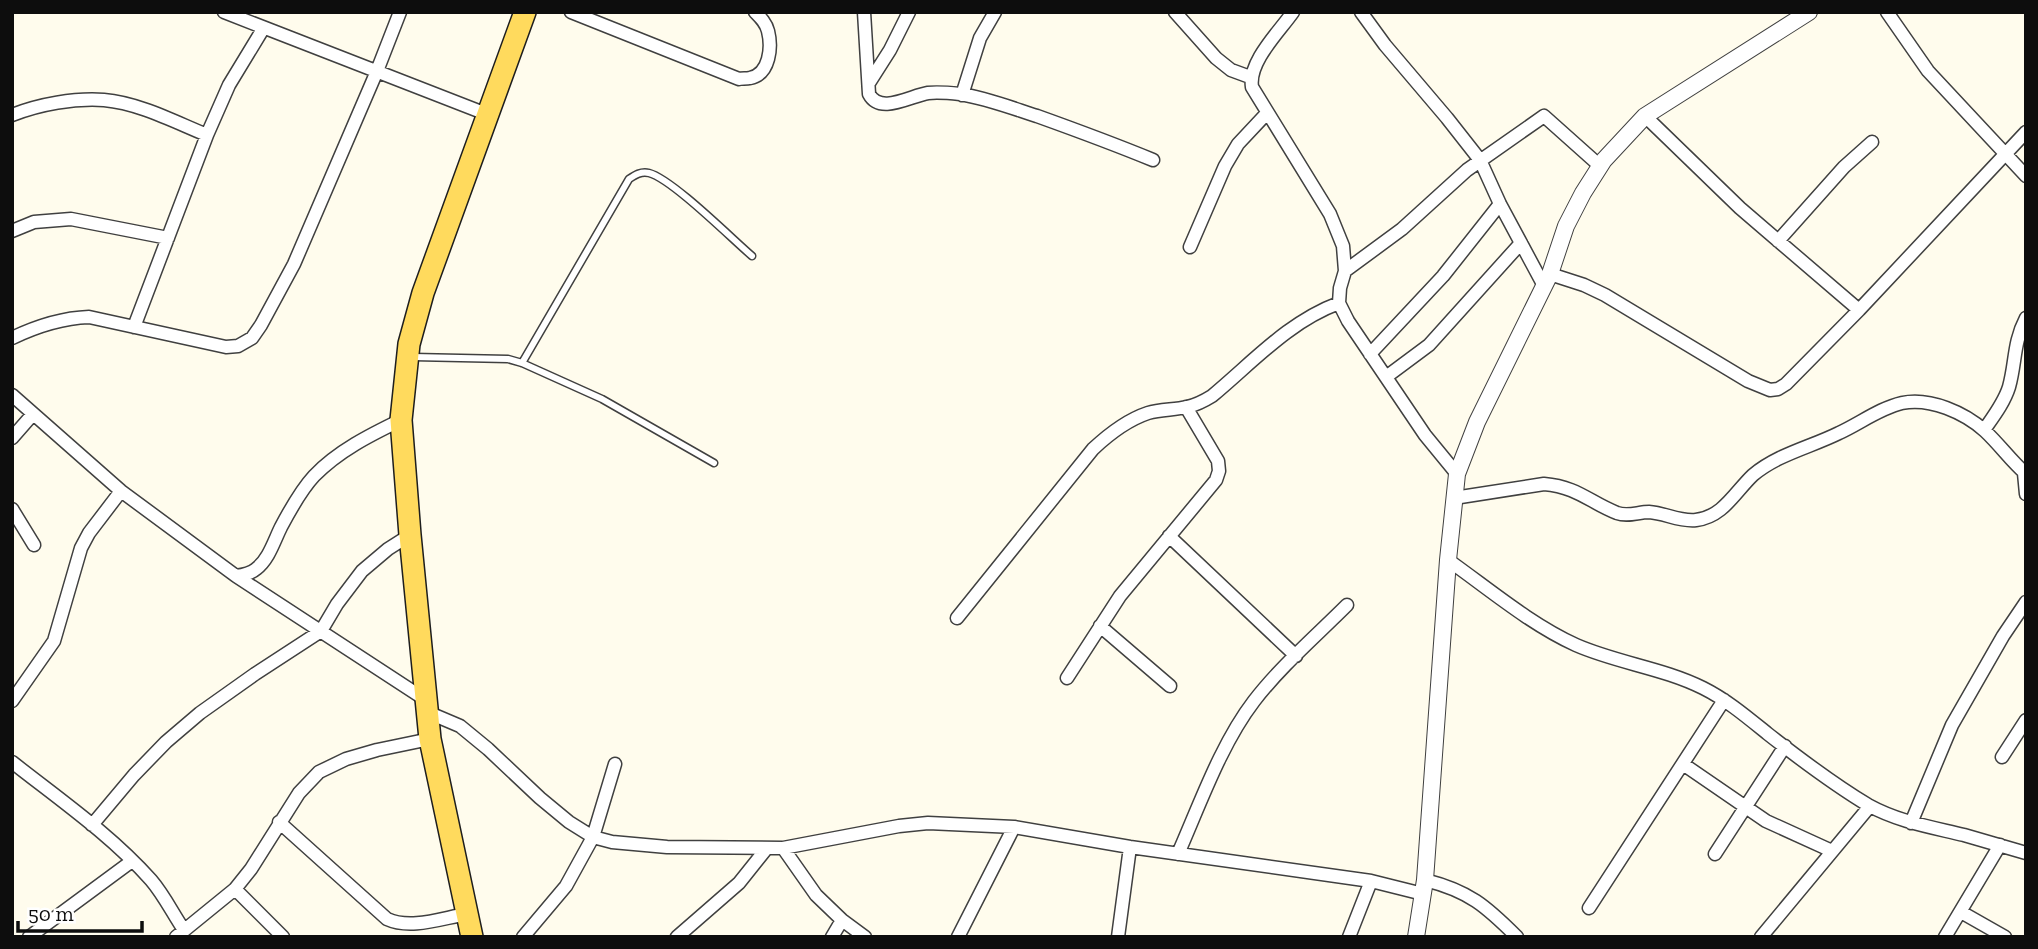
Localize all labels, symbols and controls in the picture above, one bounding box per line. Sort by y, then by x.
scale bar [18,890,142,934]
text: 50 m [28,901,74,926]

